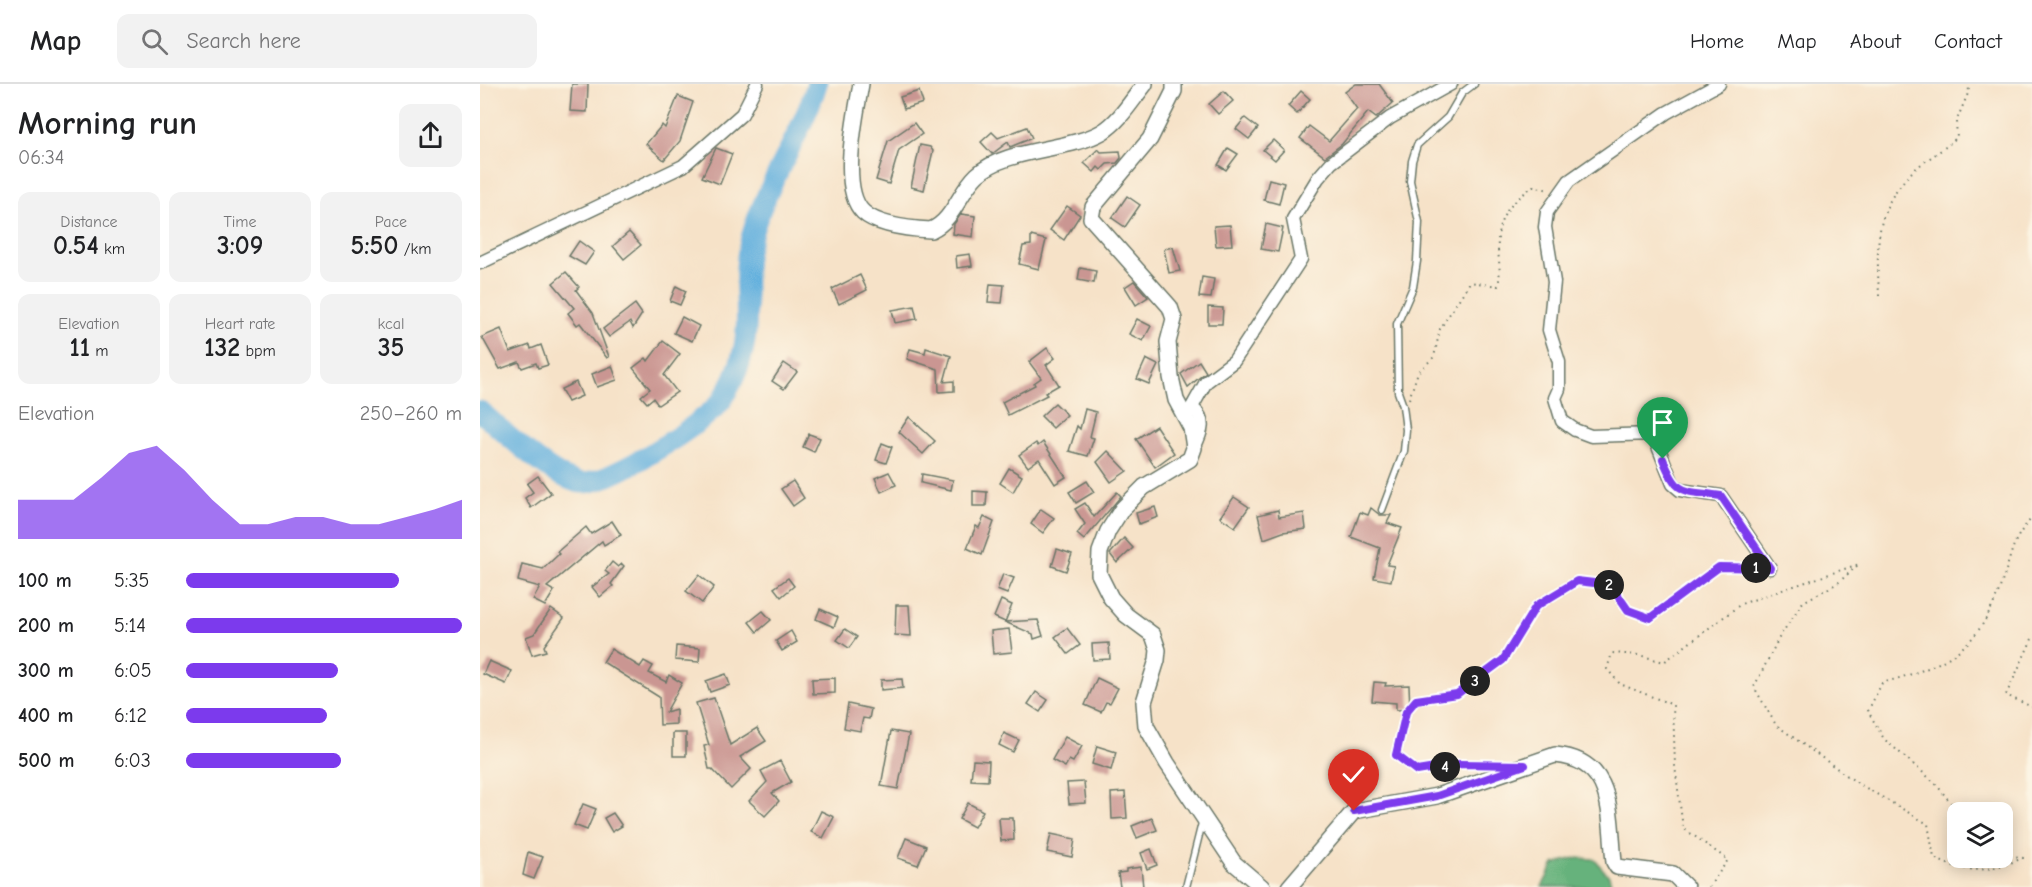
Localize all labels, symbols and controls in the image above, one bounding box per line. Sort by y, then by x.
search box [117,14,537,68]
text: Map [30,25,81,57]
icon: search [138,25,171,58]
text: Search here [186,28,301,54]
text: Home [1690,29,1744,53]
text: Map [1777,29,1817,53]
text: About [1850,29,1901,53]
text: Contact [1934,29,2002,53]
text: Morning run [18,104,197,142]
button: share [399,104,462,167]
text: 06:34 [18,146,64,169]
text: Distance [60,213,118,231]
text: Time [223,213,257,231]
text: Pace [375,213,407,231]
text: 0.54 [53,231,99,261]
text: 3:09 [217,231,263,261]
text: 5:50 [350,231,398,261]
text: km [99,240,125,258]
text: /km [398,240,432,258]
text: Elevation [58,315,120,333]
text: Heart rate [205,315,275,333]
text: kcal [378,315,404,333]
text: 11 [69,333,90,363]
text: 132 [204,333,240,363]
text: 35 [378,333,404,363]
text: m [90,342,109,360]
text: bpm [240,342,276,360]
pin [1637,397,1688,459]
text: Elevation [18,402,95,425]
text: 250–260 m [360,402,462,425]
icon: arrive [1646,406,1679,439]
pin: 1 [1741,553,1771,583]
text: 1 [1753,559,1759,577]
text: 100 m [18,569,72,592]
text: 5:35 [114,569,149,592]
pin: 2 [1594,570,1624,600]
text: 2 [1605,576,1613,594]
text: 200 m [18,614,74,637]
text: 5:14 [114,614,146,637]
text: 300 m [18,659,74,682]
text: 6:05 [114,659,151,682]
pin: 3 [1460,666,1490,696]
text: 3 [1471,672,1479,690]
text: 400 m [18,704,73,727]
text: 6:12 [114,704,147,727]
text: 500 m [18,749,75,772]
text: 6:03 [114,749,151,772]
pin [1328,749,1379,811]
pin: 4 [1430,752,1460,782]
icon: check [1337,758,1370,791]
text: 4 [1441,758,1449,776]
map controls [1947,802,2013,868]
button: layers [1947,802,2013,868]

